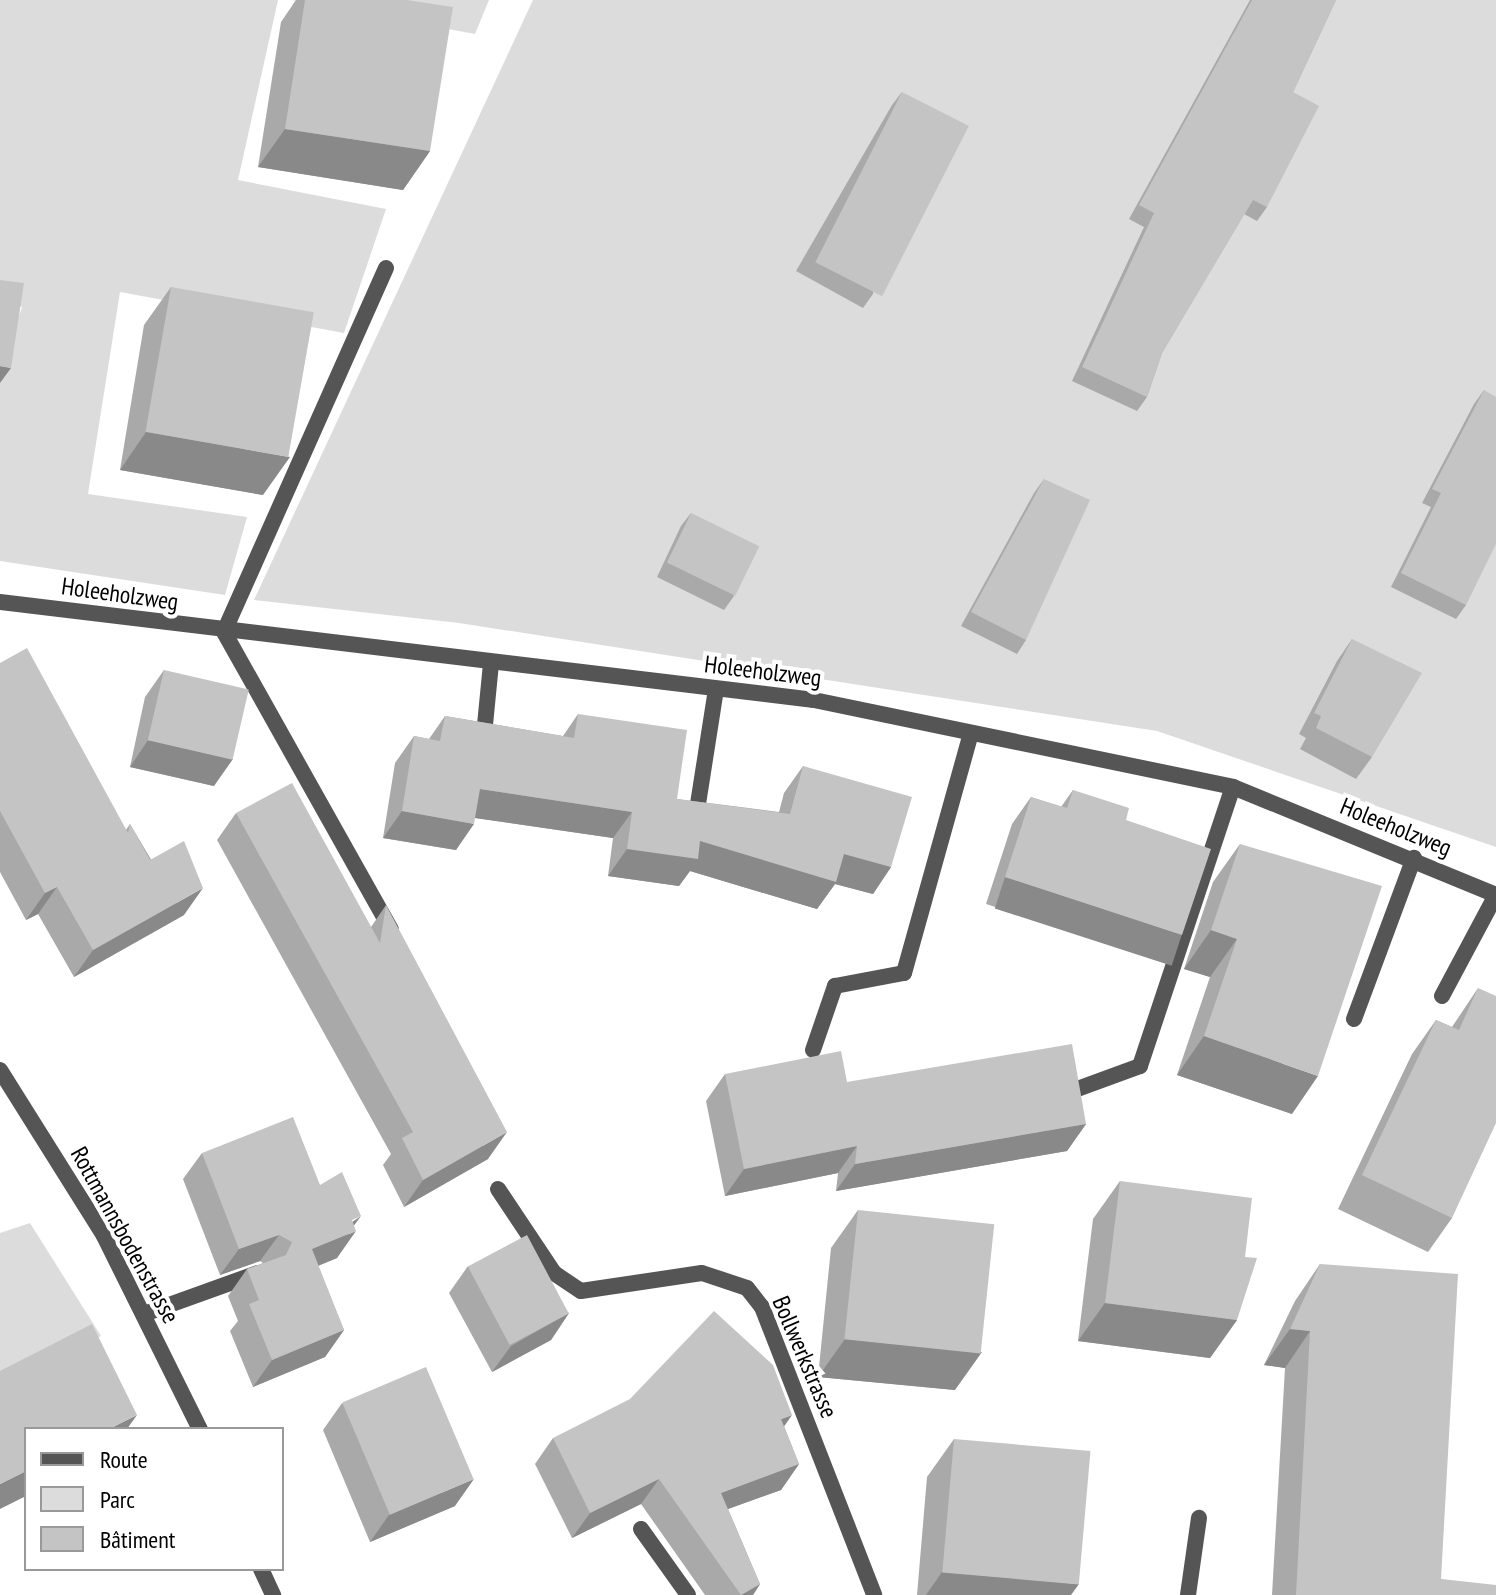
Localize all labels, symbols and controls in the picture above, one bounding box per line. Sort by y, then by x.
street label: Holeeholzweg [60,572,180,616]
street label: Holeeholzweg [703,650,823,692]
street label: Holeeholzweg [1336,792,1456,862]
street label: Rottmannsbodenstrasse [65,1142,185,1328]
street label: Bollwerkstrasse [766,1292,844,1422]
legend [24,1427,284,1571]
text: Route [100,1444,148,1475]
text: Parc [100,1484,135,1515]
text: Bâtiment [100,1524,175,1555]

